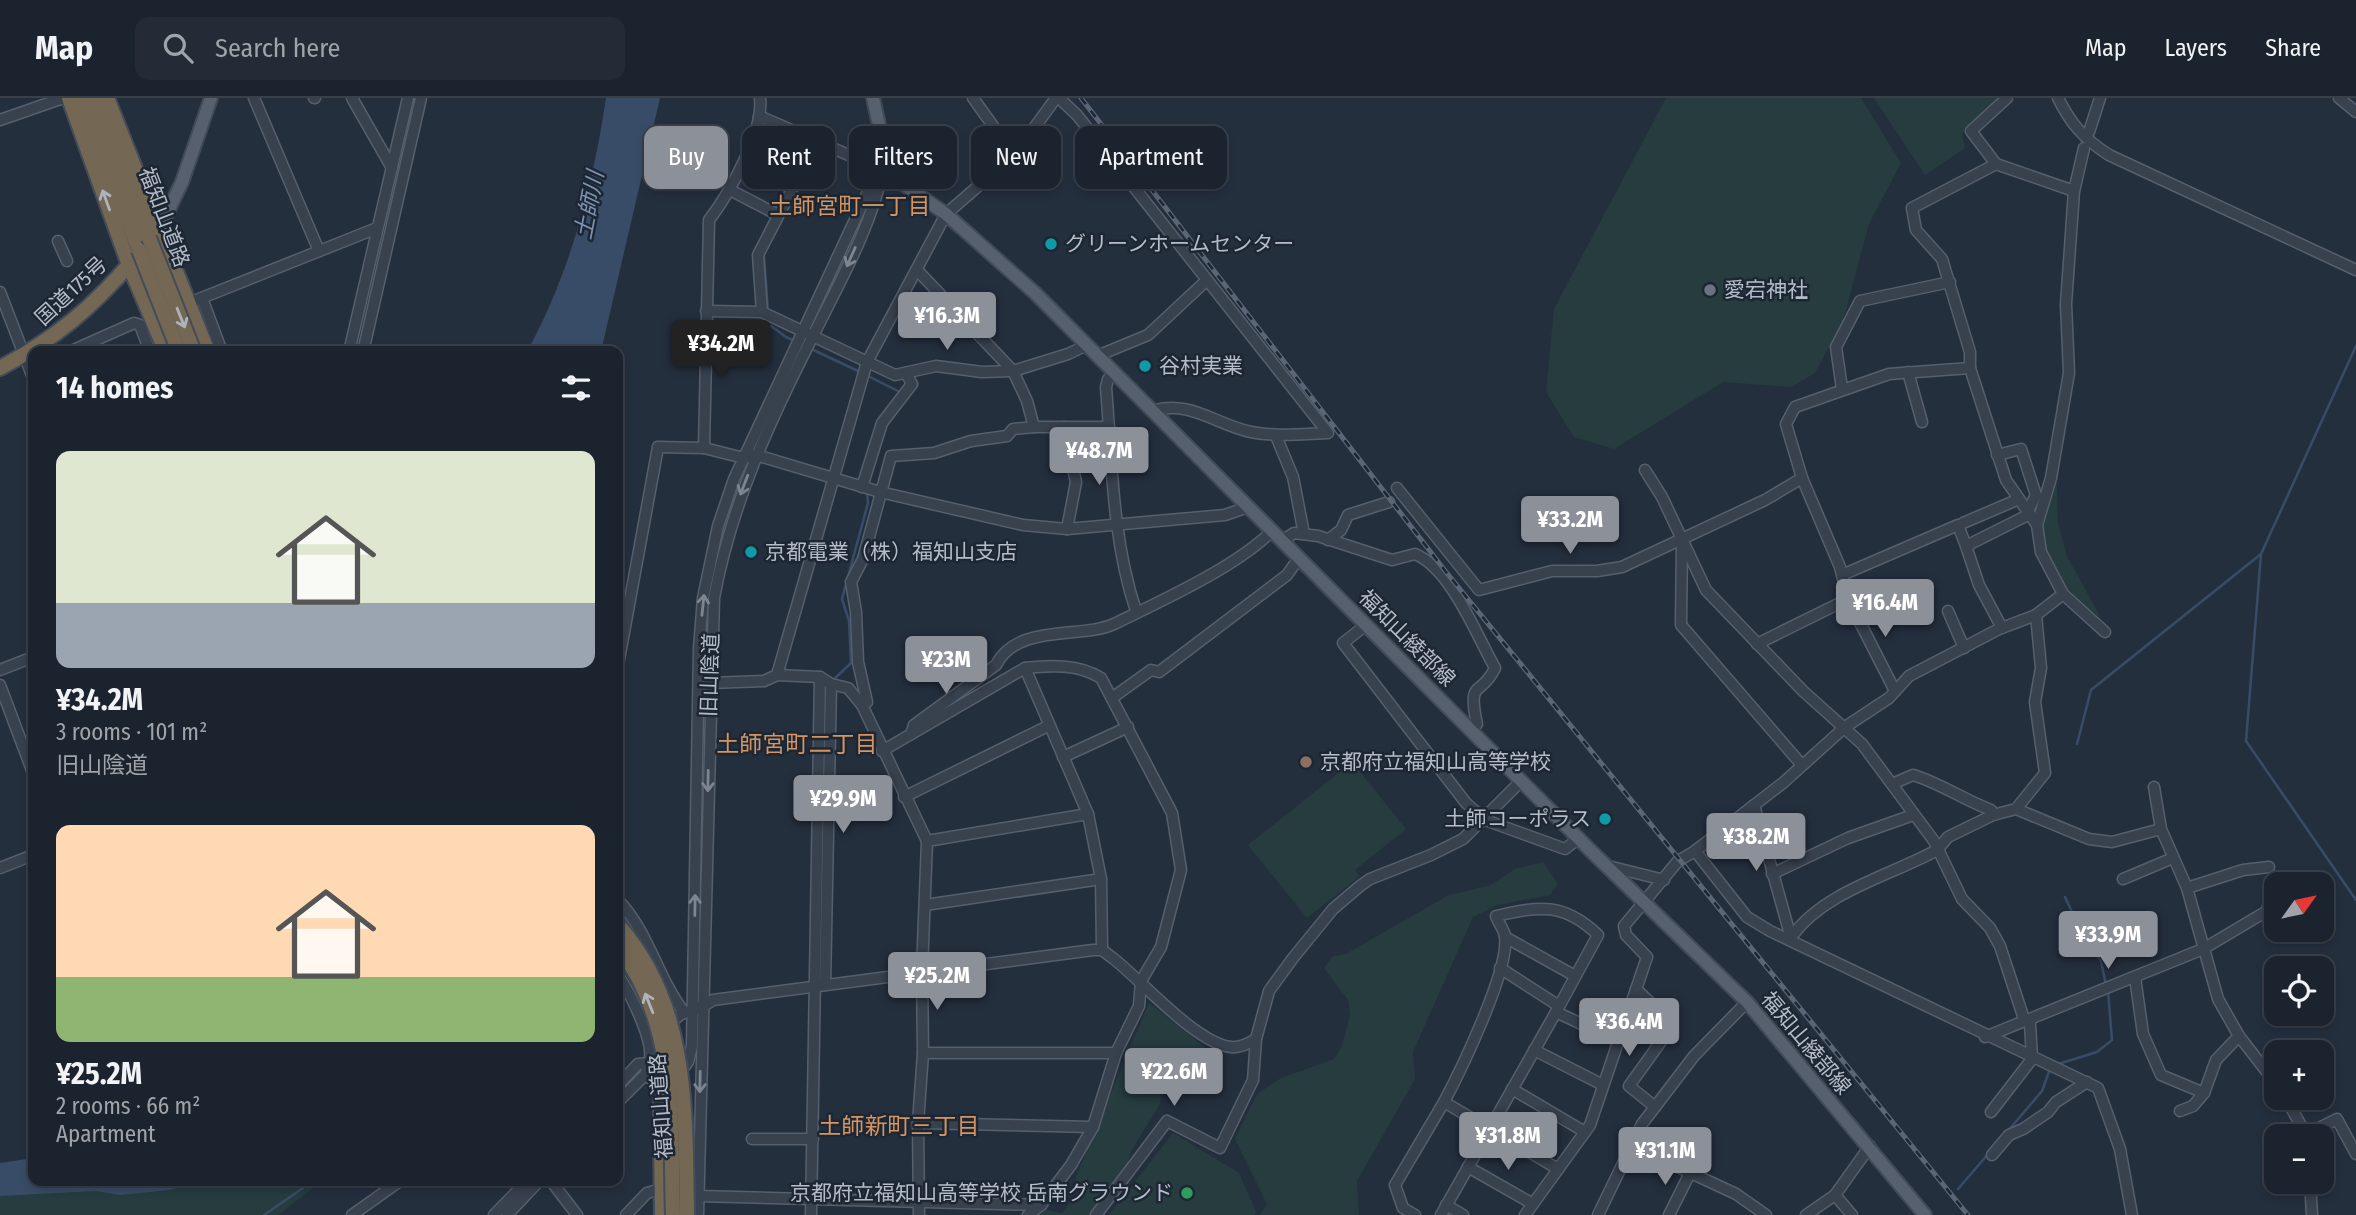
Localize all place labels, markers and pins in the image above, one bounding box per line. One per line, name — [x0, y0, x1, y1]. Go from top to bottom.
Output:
place label: グリーンホームセンター — [1065, 231, 1294, 257]
marker: グリーンホームセンター — [1043, 236, 1059, 252]
place label: 愛宕神社 — [1724, 277, 1808, 303]
marker: 愛宕神社 — [1702, 282, 1718, 298]
pin: ¥16.3M — [890, 292, 1004, 352]
pin: ¥34.2M — [664, 320, 778, 380]
place label: 谷村実業 — [1159, 353, 1243, 379]
marker: 谷村実業 — [1137, 358, 1153, 374]
pin: ¥48.7M — [1042, 428, 1156, 487]
pin: ¥33.2M — [1513, 496, 1627, 556]
place label: 京都電業（株）福知山支店 — [765, 539, 1017, 565]
marker: 京都電業（株）福知山支店 — [743, 544, 759, 560]
pin: ¥16.4M — [1828, 580, 1942, 639]
pin: ¥23M — [905, 636, 987, 696]
place label: 京都府立福知山高等学校 — [1320, 749, 1551, 775]
marker: 京都府立福知山高等学校 — [1298, 754, 1314, 770]
pin: ¥29.9M — [786, 776, 900, 835]
place label: 土師コーポラス — [1444, 806, 1591, 832]
marker: 土師コーポラス — [1597, 811, 1613, 827]
pin: ¥38.2M — [1699, 814, 1813, 873]
pin: ¥33.9M — [2051, 912, 2165, 971]
pin: ¥25.2M — [880, 953, 994, 1012]
pin: ¥36.4M — [1572, 998, 1686, 1058]
pin: ¥22.6M — [1117, 1048, 1231, 1108]
pin: ¥31.8M — [1451, 1112, 1565, 1172]
pin: ¥31.1M — [1608, 1128, 1722, 1187]
place label: 京都府立福知山高等学校 岳南グラウンド — [790, 1180, 1173, 1206]
marker: 京都府立福知山高等学校 岳南グラウンド — [1179, 1185, 1195, 1201]

